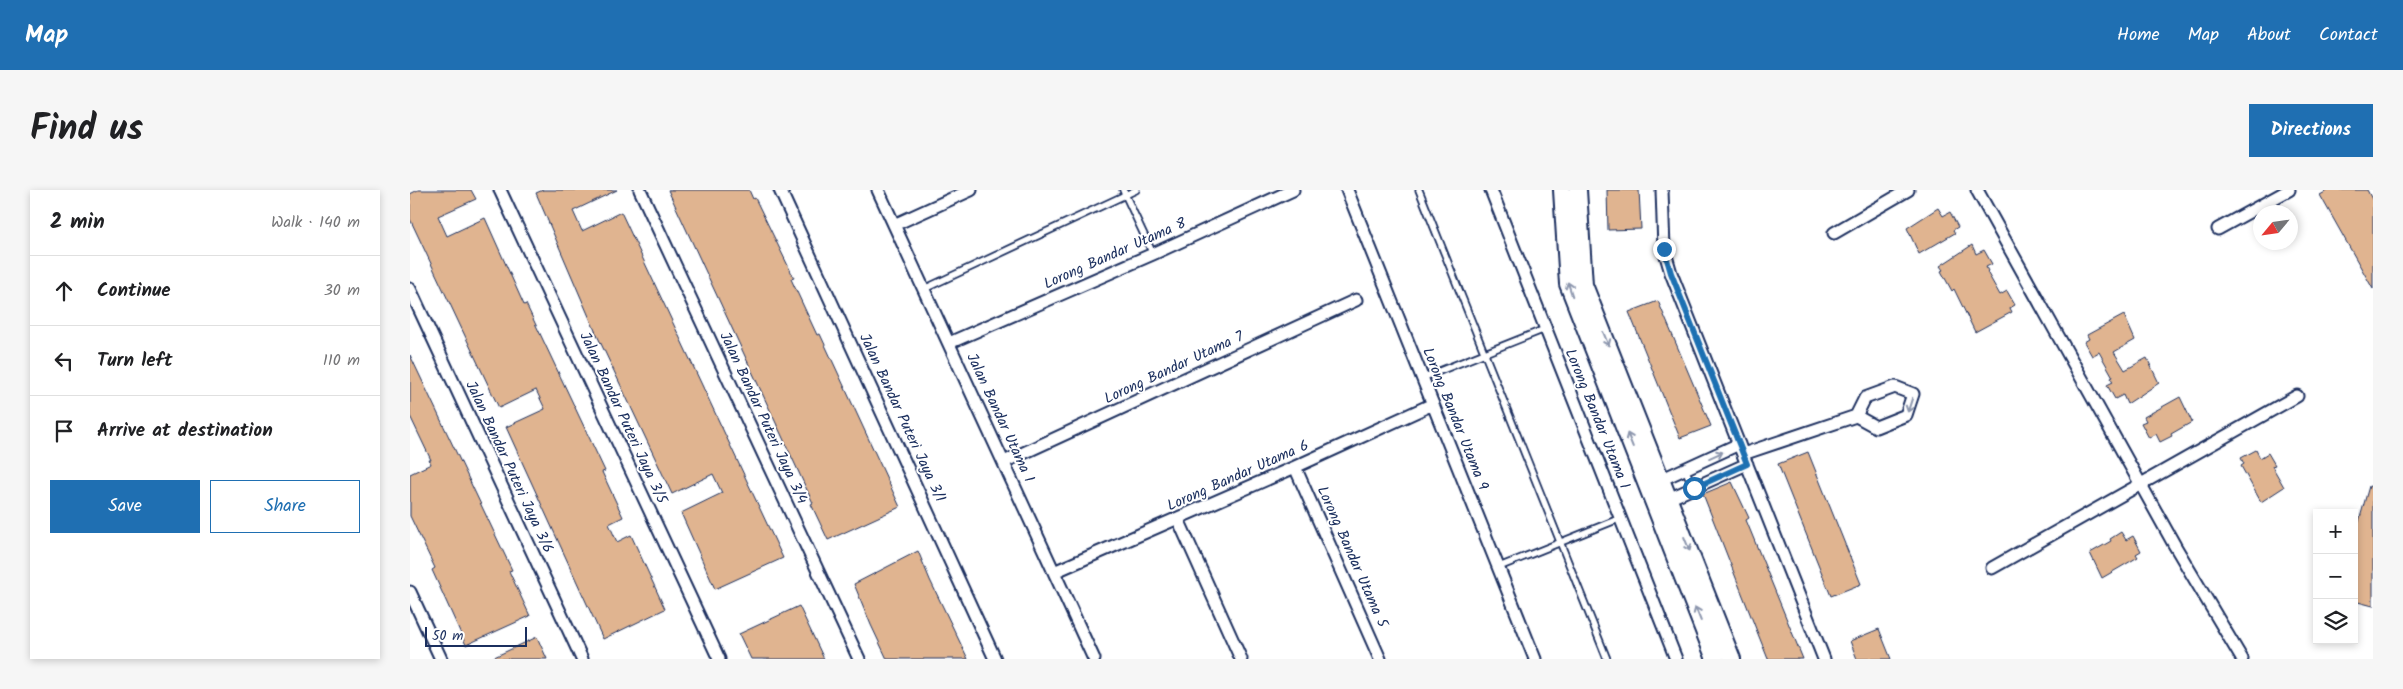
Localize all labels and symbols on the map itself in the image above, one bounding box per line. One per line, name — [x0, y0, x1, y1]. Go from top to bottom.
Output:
north arrow — [2253, 205, 2298, 250]
street label: Lorong Bandar Utama 8 — [1040, 211, 1191, 296]
route end — [1653, 238, 1676, 261]
one-way arrow — [1565, 282, 1574, 297]
street label: Lorong Bandar Utama 7 — [1100, 325, 1249, 411]
street label: Jalan Bandar Puteri Jaya 3/5 — [573, 328, 674, 509]
street label: Jalan Bandar Puteri Jaya 3/4 — [712, 328, 814, 508]
street label: Jalan Bandar Puteri Jaya 3/1 — [852, 330, 952, 507]
one-way arrow — [1602, 332, 1611, 347]
street label: Lorong Bandar Utama 9 — [1415, 344, 1495, 495]
street label: Lorong Bandar Utama 1 — [1558, 345, 1636, 493]
street label: Jalan Bandar Utama 1 — [959, 349, 1041, 487]
street label: Jalan Bandar Puteri Jaya 3/6 — [458, 377, 560, 557]
one-way arrow — [1904, 397, 1914, 413]
one-way arrow — [1624, 433, 1634, 448]
street label: Lorong Bandar Utama 6 — [1163, 434, 1313, 518]
one-way arrow — [1708, 449, 1723, 459]
route start — [1683, 477, 1706, 500]
street label: Lorong Bandar Utama 5 — [1310, 482, 1394, 633]
one-way arrow — [1683, 537, 1692, 552]
one-way arrow — [1692, 607, 1702, 622]
scale bar — [425, 624, 528, 647]

